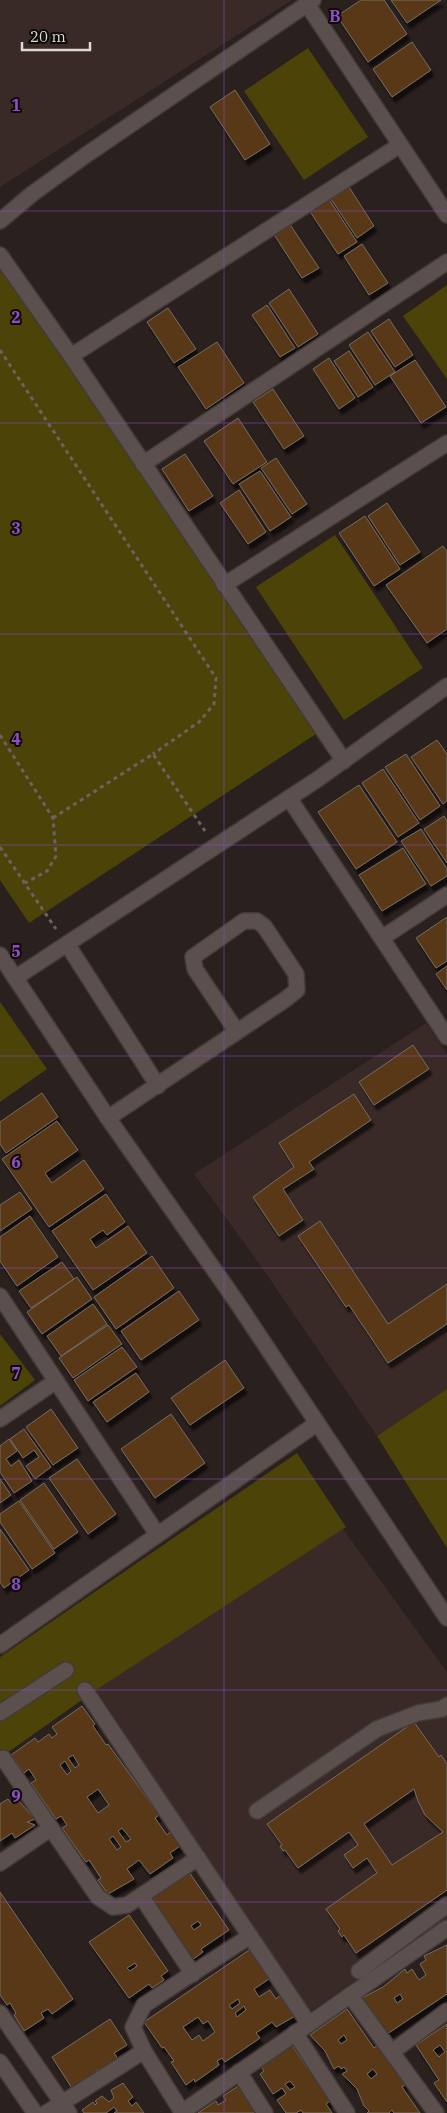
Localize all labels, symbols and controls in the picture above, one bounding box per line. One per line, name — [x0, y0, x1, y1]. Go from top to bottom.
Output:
text: B — [329, 6, 341, 26]
scale bar — [22, 20, 90, 52]
text: 20 m — [30, 27, 66, 46]
text: 1 — [11, 95, 21, 115]
text: 2 — [11, 307, 21, 327]
text: 3 — [11, 518, 21, 538]
text: 4 — [11, 729, 21, 749]
text: 5 — [11, 941, 21, 961]
text: 6 — [11, 1152, 21, 1172]
text: 7 — [11, 1363, 21, 1383]
text: 8 — [11, 1574, 21, 1594]
text: 9 — [11, 1786, 21, 1806]

